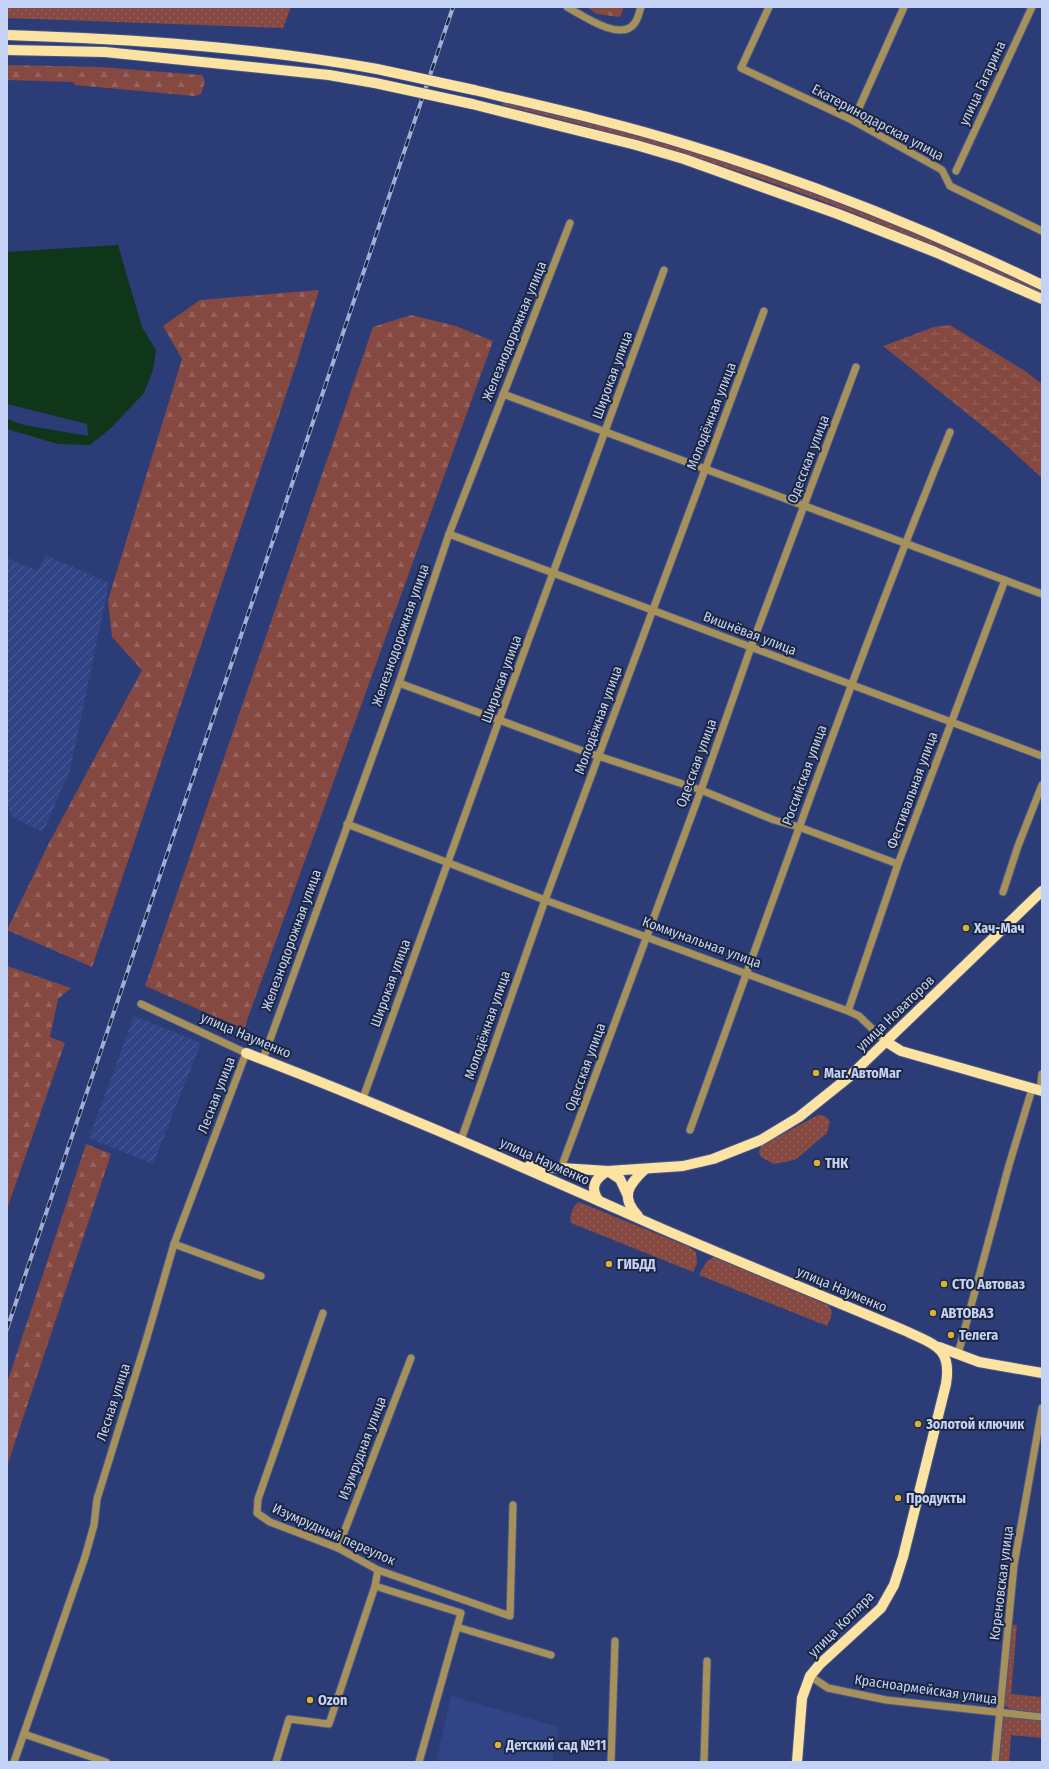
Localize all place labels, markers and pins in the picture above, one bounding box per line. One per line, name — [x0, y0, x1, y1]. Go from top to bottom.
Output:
place label: Хач-Мач — [973, 920, 1025, 937]
marker: Хач-Мач — [961, 923, 971, 933]
place label: Маг. АвтоМаг — [824, 1065, 902, 1082]
marker: Маг. АвтоМаг — [811, 1068, 821, 1078]
place label: ТНК — [825, 1155, 849, 1172]
marker: ТНК — [812, 1158, 822, 1168]
place label: ГИБДД — [617, 1256, 656, 1273]
marker: ГИБДД — [604, 1259, 614, 1269]
place label: СТО Автоваз — [952, 1276, 1025, 1293]
marker: СТО Автоваз — [939, 1279, 949, 1289]
place label: АВТОВАЗ — [940, 1305, 994, 1322]
marker: АВТОВАЗ — [928, 1308, 938, 1318]
place label: Телега — [959, 1327, 998, 1344]
marker: Телега — [946, 1330, 956, 1340]
place label: Золотой ключик — [925, 1416, 1025, 1433]
marker: Золотой ключик — [913, 1419, 923, 1429]
place label: Продукты — [906, 1490, 966, 1507]
marker: Продукты — [893, 1493, 903, 1503]
place label: Ozon — [318, 1692, 347, 1709]
marker: Ozon — [305, 1695, 315, 1705]
place label: Детский сад №11 — [505, 1737, 606, 1754]
marker: Детский сад №11 — [493, 1740, 503, 1750]

